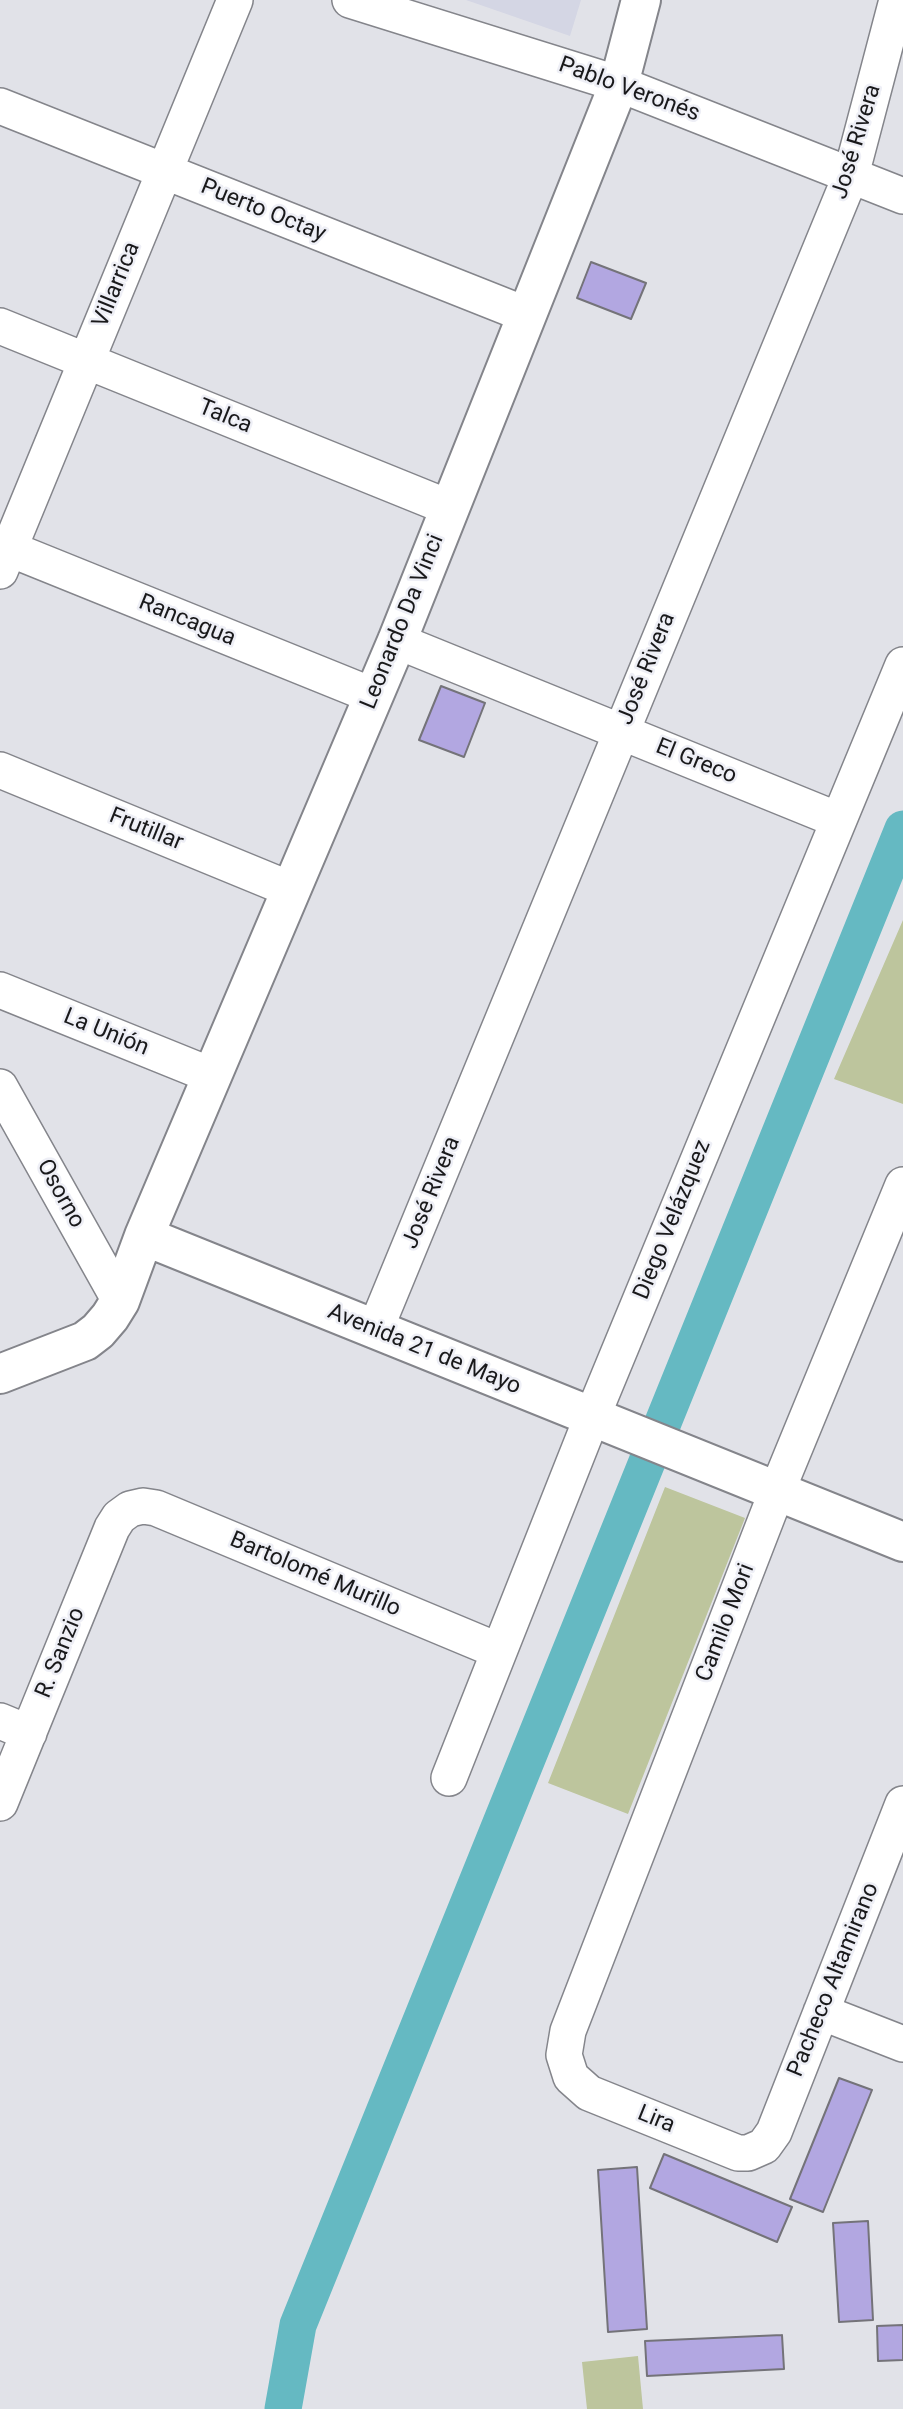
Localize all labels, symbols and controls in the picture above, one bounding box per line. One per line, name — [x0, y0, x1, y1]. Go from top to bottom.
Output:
street label: Pablo Veronés — [555, 52, 703, 128]
street label: José Rivera — [826, 81, 888, 203]
street label: Puerto Octay — [196, 173, 330, 249]
street label: Villarrica — [87, 238, 147, 332]
street label: Talca — [194, 394, 256, 440]
street label: Leonardo Da Vinci — [355, 531, 451, 713]
street label: Rancagua — [135, 589, 239, 653]
street label: José Rivera — [612, 609, 682, 729]
street label: El Greco — [651, 733, 741, 791]
street label: Frutillar — [105, 803, 187, 857]
street label: La Unión — [59, 1003, 153, 1063]
street label: José Rivera — [397, 1133, 467, 1253]
street label: Diego Velázquez — [628, 1136, 718, 1304]
street label: Osorno — [30, 1155, 90, 1233]
street label: Avenida 21 de Mayo — [323, 1299, 525, 1401]
street label: Bartolomé Murillo — [225, 1527, 405, 1623]
street label: Camilo Mori — [691, 1560, 761, 1686]
street label: R. Sanzio — [30, 1604, 92, 1702]
street label: Pacheco Altamirano — [782, 1879, 886, 2081]
street label: Lira — [633, 2100, 679, 2140]

